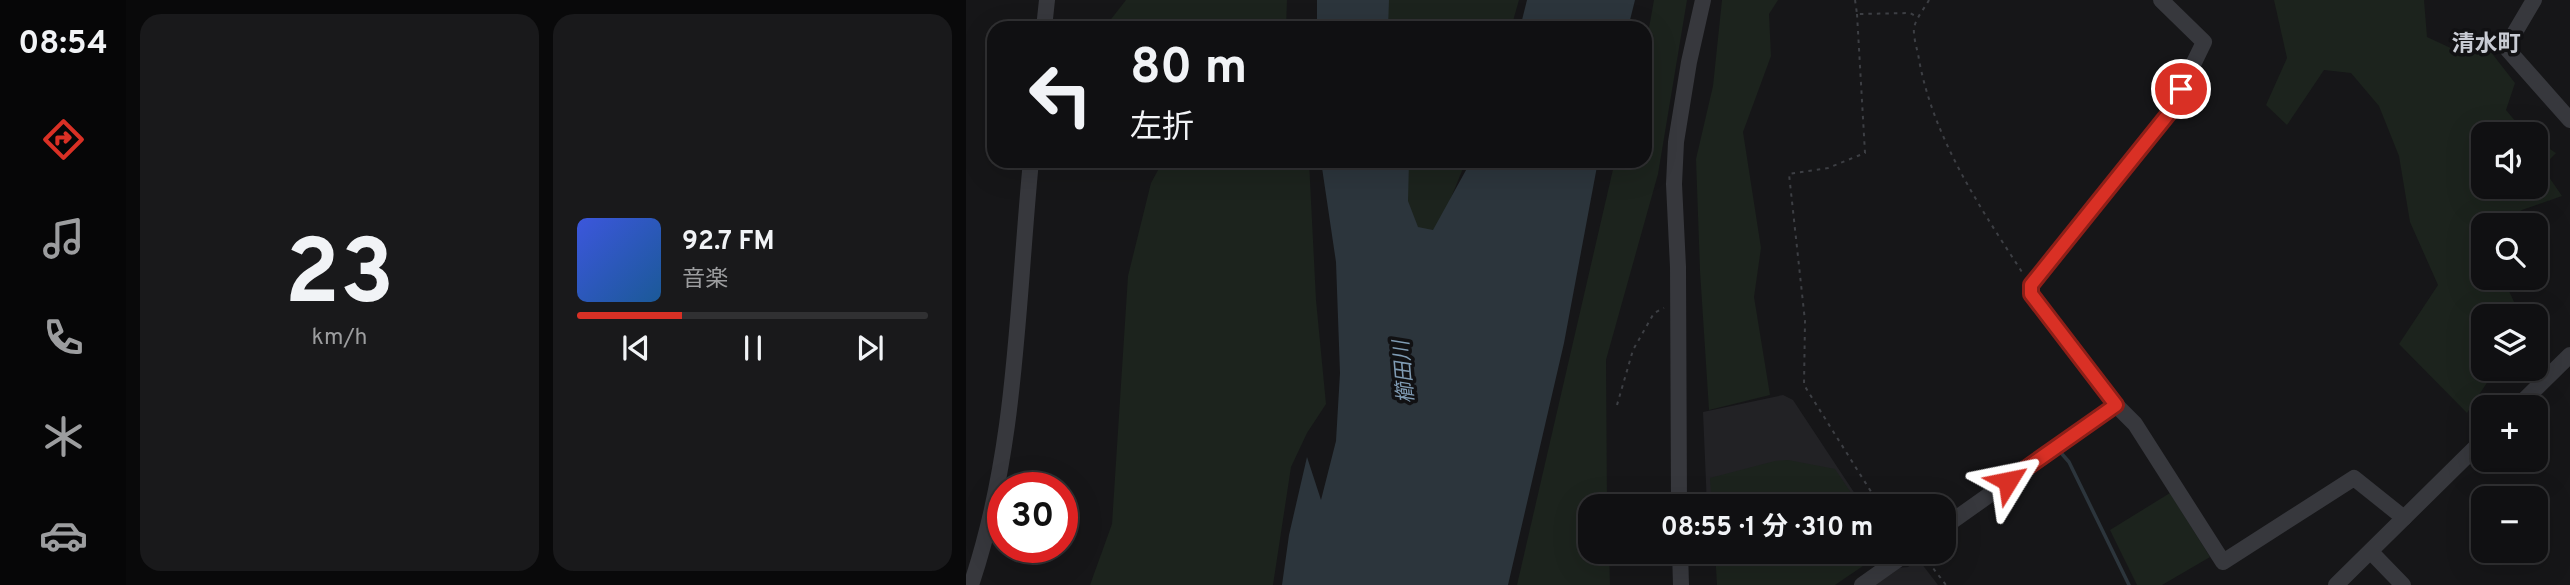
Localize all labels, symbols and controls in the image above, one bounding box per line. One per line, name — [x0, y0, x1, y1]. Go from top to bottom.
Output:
text: 08:54 — [18, 25, 108, 65]
district label: 清水町 — [2452, 31, 2521, 60]
text: 80 m — [1130, 39, 1247, 101]
icon: left — [1015, 49, 1106, 140]
pin — [2151, 59, 2211, 119]
icon: arrive — [2162, 70, 2200, 108]
text: 左折 — [1130, 109, 1194, 149]
icon: directions — [39, 115, 88, 164]
map controls — [2471, 122, 2548, 563]
button: sound — [2471, 122, 2548, 199]
button: search — [2471, 213, 2548, 290]
icon: music — [39, 214, 88, 263]
text: 23 — [284, 221, 395, 336]
text: 92.7 FM — [682, 226, 774, 259]
text: 音楽 — [682, 266, 728, 295]
button: layers — [2471, 304, 2548, 381]
icon: phone — [39, 313, 88, 362]
text: km/h — [312, 324, 367, 353]
icon: previous — [617, 329, 655, 367]
icon: pause — [734, 329, 772, 367]
icon: next — [851, 329, 889, 367]
water label: 櫛田川 — [1389, 337, 1421, 405]
button: + — [2471, 395, 2548, 472]
icon: climate — [39, 412, 88, 461]
position arrow — [1971, 444, 2045, 518]
speed limit sign: 30 — [987, 472, 1078, 563]
button: − — [2471, 486, 2548, 563]
icon: car — [39, 511, 88, 560]
text: 08:55 · 1 分 · 310 m — [1661, 512, 1873, 545]

